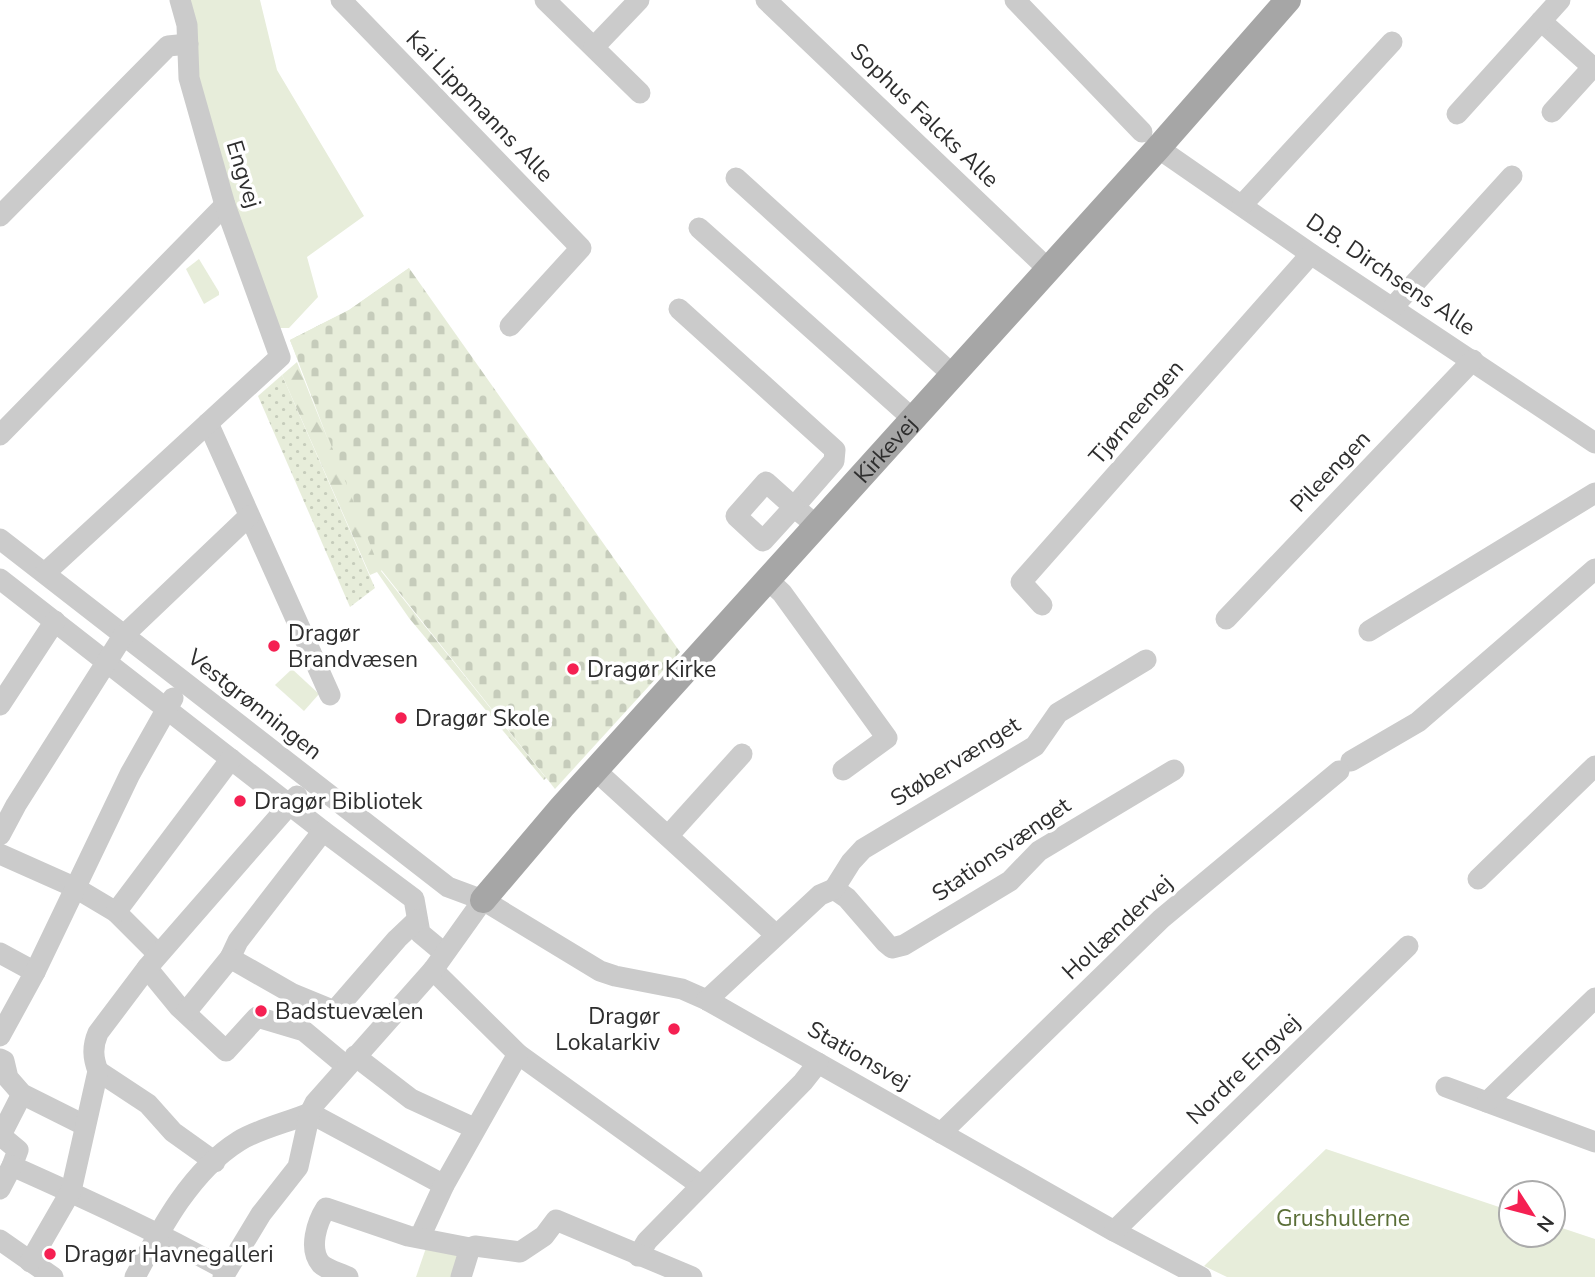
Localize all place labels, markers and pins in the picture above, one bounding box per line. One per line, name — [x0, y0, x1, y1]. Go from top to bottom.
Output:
place label: Dragør Brandvæsen — [288, 618, 418, 675]
marker: Dragør Brandvæsen — [266, 638, 282, 654]
place label: Dragør Kirke — [587, 654, 716, 685]
marker: Dragør Kirke — [565, 661, 581, 677]
place label: Dragør Skole — [415, 703, 550, 734]
marker: Dragør Skole — [393, 710, 409, 726]
place label: Dragør Bibliotek — [254, 786, 423, 817]
marker: Dragør Bibliotek — [232, 793, 248, 809]
place label: Badstuevælen — [275, 996, 424, 1027]
place label: Dragør Lokalarkiv — [555, 1001, 661, 1058]
marker: Badstuevælen — [253, 1003, 269, 1019]
marker: Dragør Lokalarkiv — [666, 1021, 682, 1037]
place label: Dragør Havnegalleri — [64, 1239, 273, 1270]
marker: Dragør Havnegalleri — [42, 1246, 58, 1262]

